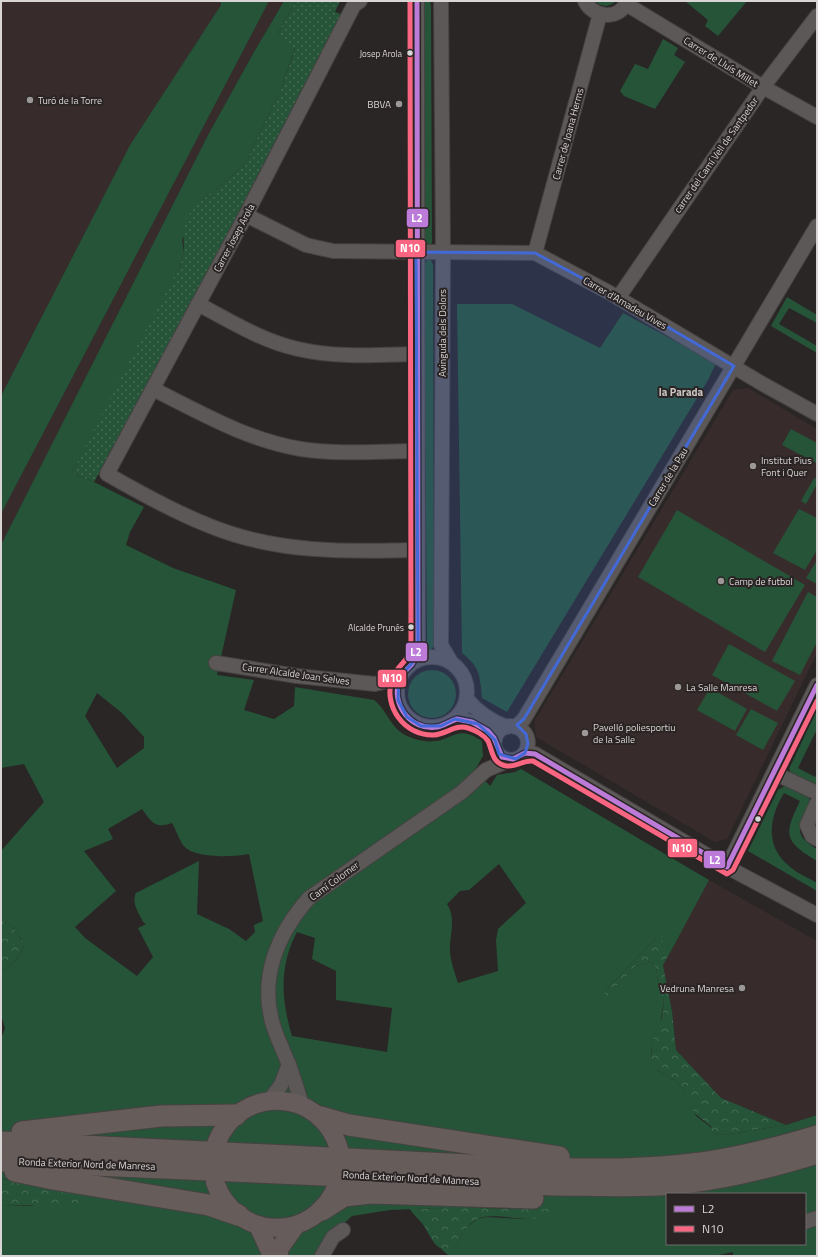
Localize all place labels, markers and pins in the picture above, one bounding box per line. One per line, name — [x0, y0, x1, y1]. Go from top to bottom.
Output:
place label: Josep Arola — [360, 47, 402, 60]
marker: Josep Arola — [405, 48, 415, 58]
place label: Turó de la Torre — [38, 93, 102, 108]
marker: Turó de la Torre — [25, 95, 35, 105]
place label: BBVA — [367, 97, 391, 112]
marker: BBVA — [394, 99, 404, 109]
place label: Institut Pius Font i Quer — [761, 453, 812, 480]
marker: Institut Pius Font i Quer — [748, 461, 758, 471]
place label: Camp de futbol — [729, 574, 793, 589]
marker: Camp de futbol — [716, 576, 726, 586]
place label: Alcalde Prunés — [348, 621, 404, 634]
marker: Alcalde Prunés — [406, 622, 416, 632]
place label: La Salle Manresa — [686, 680, 757, 695]
marker: La Salle Manresa — [673, 682, 683, 692]
place label: Pavelló poliesportiu de la Salle — [593, 720, 675, 747]
marker: Pavelló poliesportiu de la Salle — [580, 728, 590, 738]
unlabelled marker — [753, 814, 763, 824]
place label: Vedruna Manresa — [660, 981, 734, 996]
marker: Vedruna Manresa — [737, 983, 747, 993]

